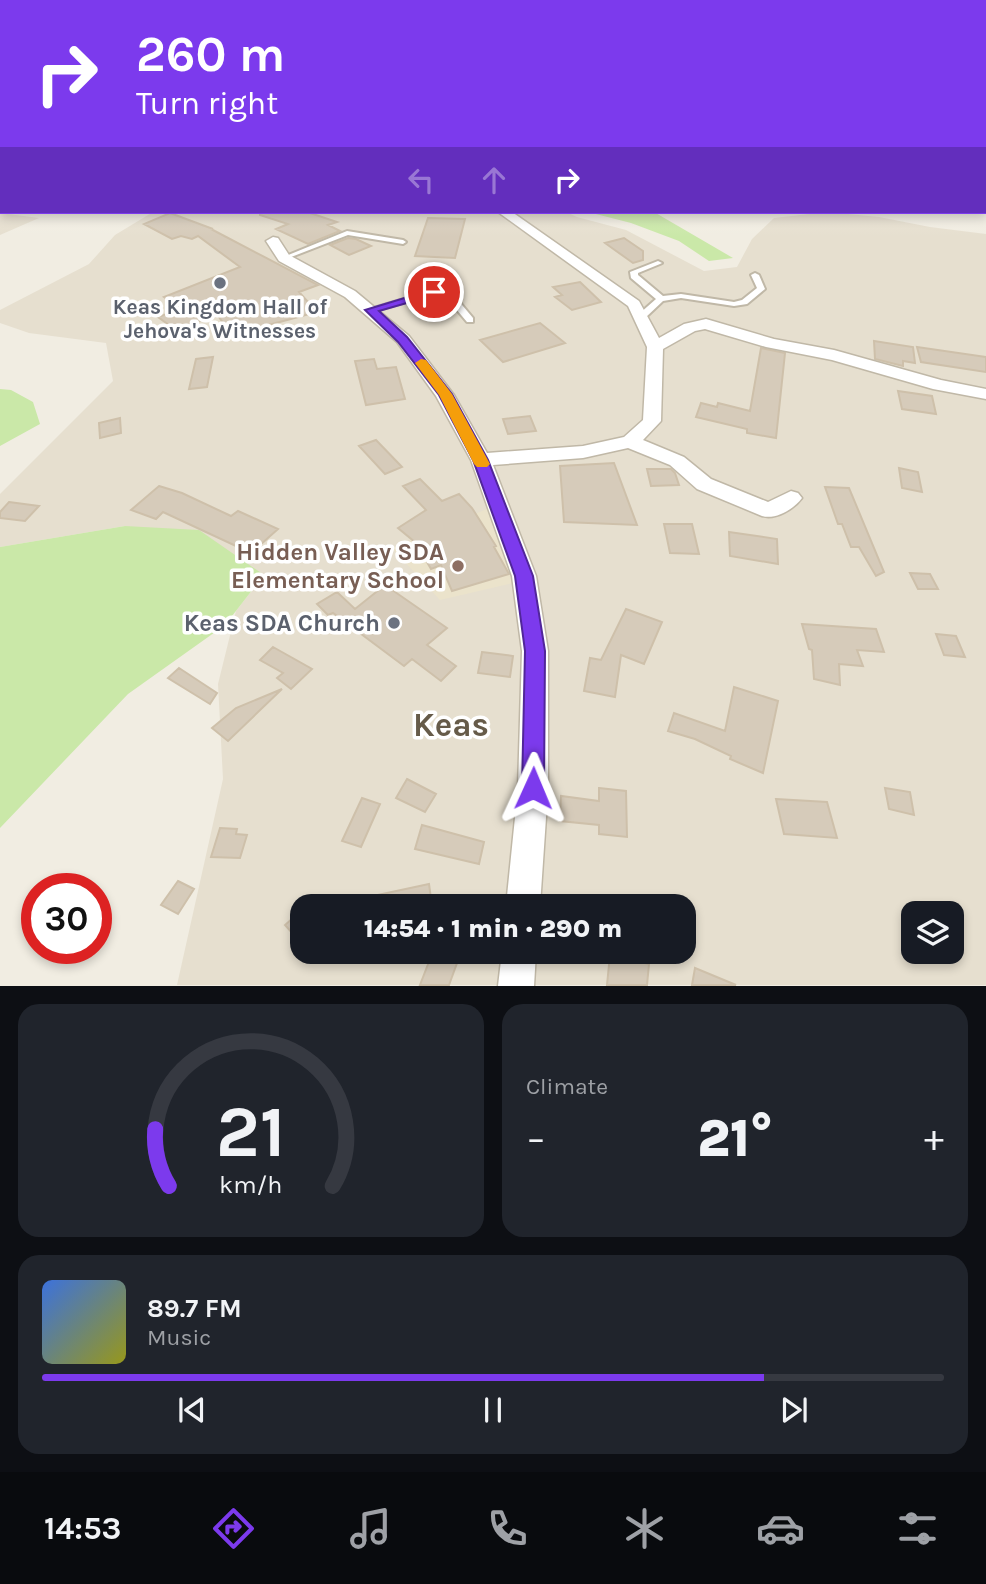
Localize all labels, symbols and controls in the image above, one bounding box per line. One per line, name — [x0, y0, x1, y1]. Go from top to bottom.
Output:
text: 260 m — [136, 26, 285, 83]
icon: right — [21, 28, 112, 119]
text: Turn right — [136, 85, 278, 122]
icon: left — [402, 161, 440, 199]
icon: ahead — [475, 161, 513, 199]
icon: right — [548, 161, 586, 199]
pin — [404, 262, 464, 322]
icon: arrive — [415, 273, 453, 311]
marker: Keas Kingdom Hall of Jehova's Witnesses — [212, 275, 228, 291]
place label: Keas Kingdom Hall of Jehova's Witnesses — [113, 295, 327, 343]
place label: Hidden Valley SDA Elementary School — [231, 538, 444, 594]
marker: Hidden Valley SDA Elementary School — [450, 558, 466, 574]
place label: Keas SDA Church — [184, 609, 380, 637]
marker: Keas SDA Church — [386, 615, 402, 631]
district label: Keas — [413, 706, 489, 744]
position arrow — [496, 751, 570, 825]
speed limit sign: 30 — [21, 873, 112, 964]
map controls — [901, 901, 964, 964]
button: layers — [901, 901, 964, 964]
text: 14:54 · 1 min · 290 m — [364, 913, 622, 944]
text: Climate — [526, 1073, 608, 1100]
text: 21 — [216, 1090, 286, 1175]
text: 21° — [697, 1108, 773, 1169]
text: − — [526, 1116, 546, 1161]
text: + — [924, 1116, 944, 1161]
text: km/h — [219, 1170, 283, 1199]
text: 89.7 FM — [147, 1293, 242, 1324]
text: Music — [147, 1324, 211, 1351]
icon: previous — [173, 1391, 211, 1429]
icon: pause — [474, 1391, 512, 1429]
icon: next — [775, 1391, 813, 1429]
icon: directions — [209, 1504, 258, 1553]
icon: music — [346, 1504, 395, 1553]
icon: phone — [483, 1504, 532, 1553]
icon: climate — [620, 1504, 669, 1553]
icon: car — [756, 1504, 805, 1553]
icon: filters — [893, 1504, 942, 1553]
text: 14:53 — [44, 1510, 121, 1547]

